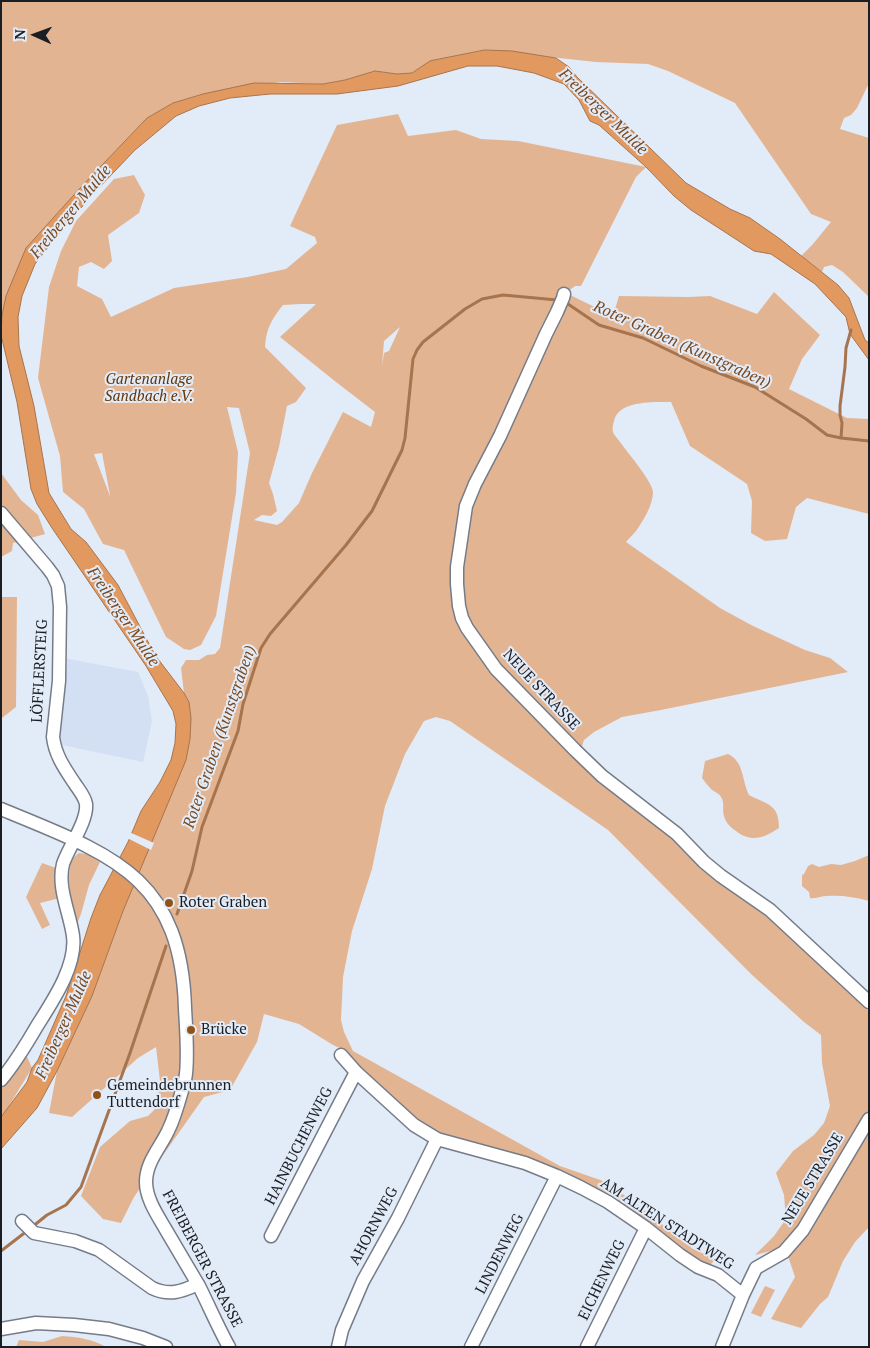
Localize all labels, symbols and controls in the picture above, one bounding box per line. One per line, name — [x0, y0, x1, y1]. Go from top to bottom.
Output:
north arrow — [10, 10, 60, 60]
text: N — [10, 29, 29, 40]
water label: Freiberger Mulde — [555, 65, 651, 159]
water label: Freiberger Mulde — [26, 161, 116, 263]
water label: Roter Graben (Kunstgraben) — [590, 297, 774, 393]
park label: Gartenanlage Sandbach e.V. — [105, 371, 193, 406]
water label: Freiberger Mulde — [83, 564, 163, 670]
street label: LÖFFLERSTEIG — [28, 619, 52, 723]
water label: Roter Graben (Kunstgraben) — [180, 643, 260, 831]
street label: NEUE STRASSE — [499, 646, 583, 734]
place label: Roter Graben — [179, 894, 267, 912]
marker: Roter Graben — [163, 897, 175, 909]
water label: Freiberger Mulde — [32, 968, 96, 1082]
place label: Brücke — [201, 1021, 247, 1039]
marker: Brücke — [185, 1024, 197, 1036]
place label: Gemeindebrunnen Tuttendorf — [107, 1077, 231, 1112]
street label: HAINBUCHENWEG — [261, 1084, 337, 1208]
marker: Gemeindebrunnen Tuttendorf — [91, 1089, 103, 1101]
street label: NEUE STRASSE — [778, 1130, 848, 1228]
street label: AM ALTEN STADTWEG — [597, 1174, 737, 1274]
street label: AHORNWEG — [346, 1184, 402, 1268]
street label: FREIBERGER STRASSE — [158, 1187, 246, 1331]
street label: LINDENWEG — [472, 1211, 528, 1297]
street label: EICHENWEG — [575, 1237, 629, 1323]

